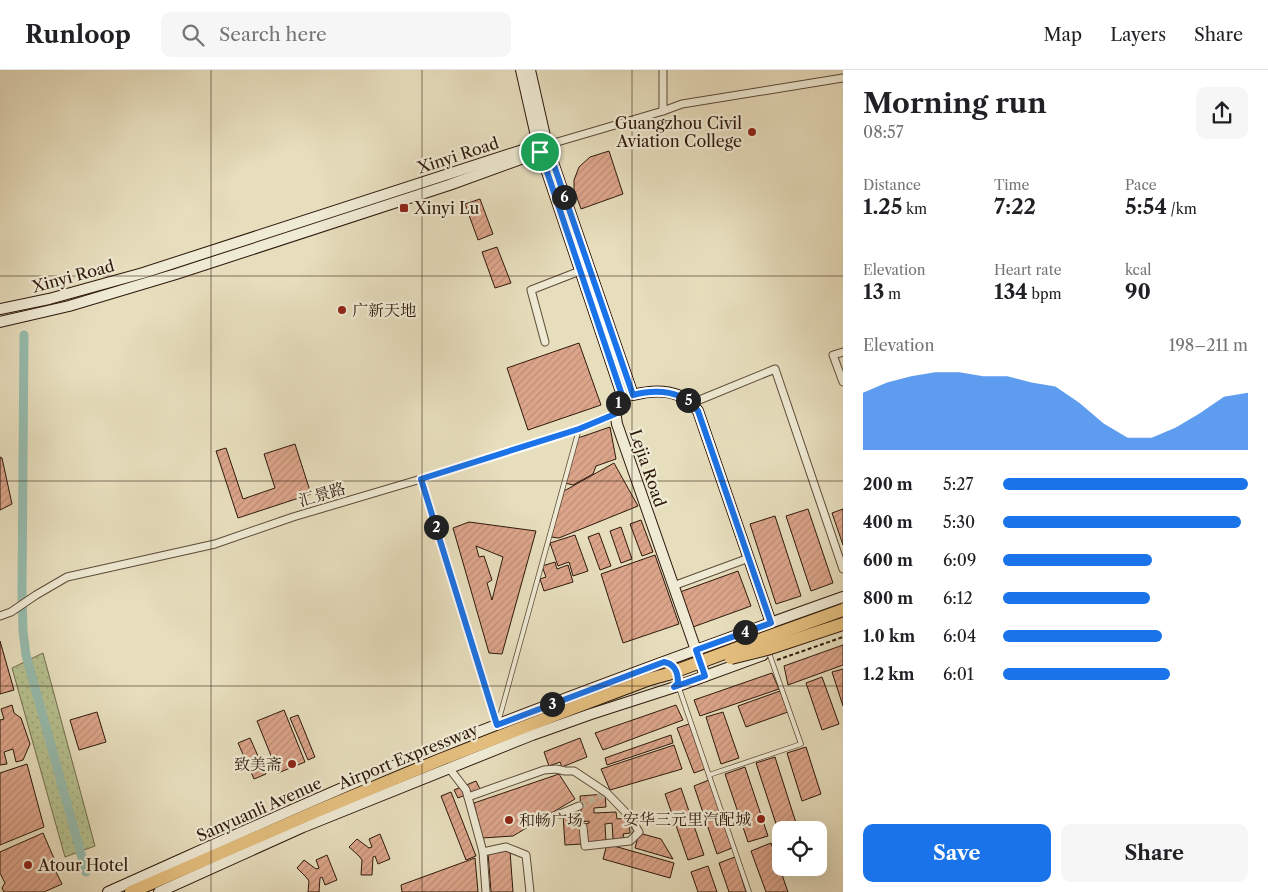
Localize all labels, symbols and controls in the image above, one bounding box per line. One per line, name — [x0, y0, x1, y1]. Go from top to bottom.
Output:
search box — [161, 12, 511, 57]
text: Runloop — [25, 20, 131, 49]
icon: search — [179, 21, 207, 49]
text: Search here — [219, 23, 327, 46]
text: Map — [1044, 24, 1082, 46]
text: Layers — [1110, 24, 1166, 46]
text: Share — [1194, 24, 1243, 46]
text: Morning run — [863, 86, 1047, 120]
button: share — [1196, 87, 1248, 139]
place label: Guangzhou Civil Aviation College — [615, 113, 742, 151]
text: 08:57 — [863, 122, 904, 142]
marker: Guangzhou Civil Aviation College — [746, 126, 758, 138]
pin — [519, 131, 561, 173]
street label: Xinyi Road — [414, 132, 502, 178]
icon: arrive — [526, 138, 554, 166]
text: Distance — [863, 176, 921, 194]
text: Time — [994, 176, 1029, 194]
text: Pace — [1125, 176, 1157, 194]
pin: 6 — [552, 184, 576, 210]
text: 6 — [560, 188, 569, 206]
text: 1.25 — [863, 194, 902, 219]
text: 7:22 — [994, 194, 1036, 219]
text: 5:54 — [1125, 194, 1167, 219]
place label: Xinyi Lu — [413, 198, 480, 218]
text: km — [902, 200, 927, 218]
text: /km — [1167, 200, 1197, 218]
marker: Xinyi Lu — [398, 202, 410, 214]
street label: Xinyi Road — [29, 255, 117, 297]
text: Elevation — [863, 261, 926, 279]
text: Heart rate — [994, 261, 1061, 279]
text: kcal — [1125, 261, 1151, 279]
text: 13 — [863, 279, 884, 304]
text: 134 — [994, 279, 1028, 304]
text: 90 — [1125, 279, 1151, 304]
text: m — [884, 285, 901, 303]
text: bpm — [1028, 285, 1062, 303]
place label: 广新天地 — [352, 300, 416, 320]
marker: 广新天地 — [336, 304, 348, 316]
text: Elevation — [863, 335, 934, 355]
text: 198–211 m — [1169, 335, 1248, 355]
pin: 5 — [676, 388, 700, 412]
pin: 1 — [606, 390, 630, 416]
text: 5 — [685, 391, 692, 409]
text: 1 — [615, 394, 622, 412]
street label: Lejia Road — [625, 426, 671, 510]
text: 200 m — [863, 474, 913, 494]
text: 5:27 — [943, 474, 973, 494]
street label: 汇景路 — [296, 478, 348, 510]
text: 400 m — [863, 512, 913, 532]
text: 5:30 — [943, 512, 975, 532]
pin: 2 — [424, 514, 448, 540]
text: 2 — [432, 518, 441, 536]
text: 600 m — [863, 550, 913, 570]
text: 6:09 — [943, 550, 976, 570]
text: 800 m — [863, 588, 913, 608]
text: 6:12 — [943, 588, 973, 608]
pin: 4 — [732, 620, 758, 644]
text: 4 — [741, 623, 750, 641]
text: 1.0 km — [863, 626, 915, 646]
text: 6:04 — [943, 626, 976, 646]
text: 1.2 km — [863, 664, 915, 684]
text: 6:01 — [943, 664, 974, 684]
pin: 3 — [540, 692, 564, 716]
text: 3 — [549, 695, 556, 713]
street label: Airport Expressway — [334, 718, 482, 794]
place label: 致美斋 — [234, 754, 282, 774]
marker: 致美斋 — [286, 758, 298, 770]
street label: Sanyuanli Avenue — [193, 772, 325, 846]
place label: 安华三元里汽配城 — [623, 809, 751, 829]
place label: 和畅广场 — [519, 810, 583, 830]
marker: 安华三元里汽配城 — [755, 813, 767, 825]
marker: 和畅广场 — [503, 814, 515, 826]
map controls — [772, 821, 827, 876]
button: locate — [772, 821, 827, 876]
button: Save — [863, 824, 1051, 882]
button: Share — [1061, 824, 1248, 882]
place label: Atour Hotel — [37, 855, 128, 875]
marker: Atour Hotel — [22, 859, 34, 871]

